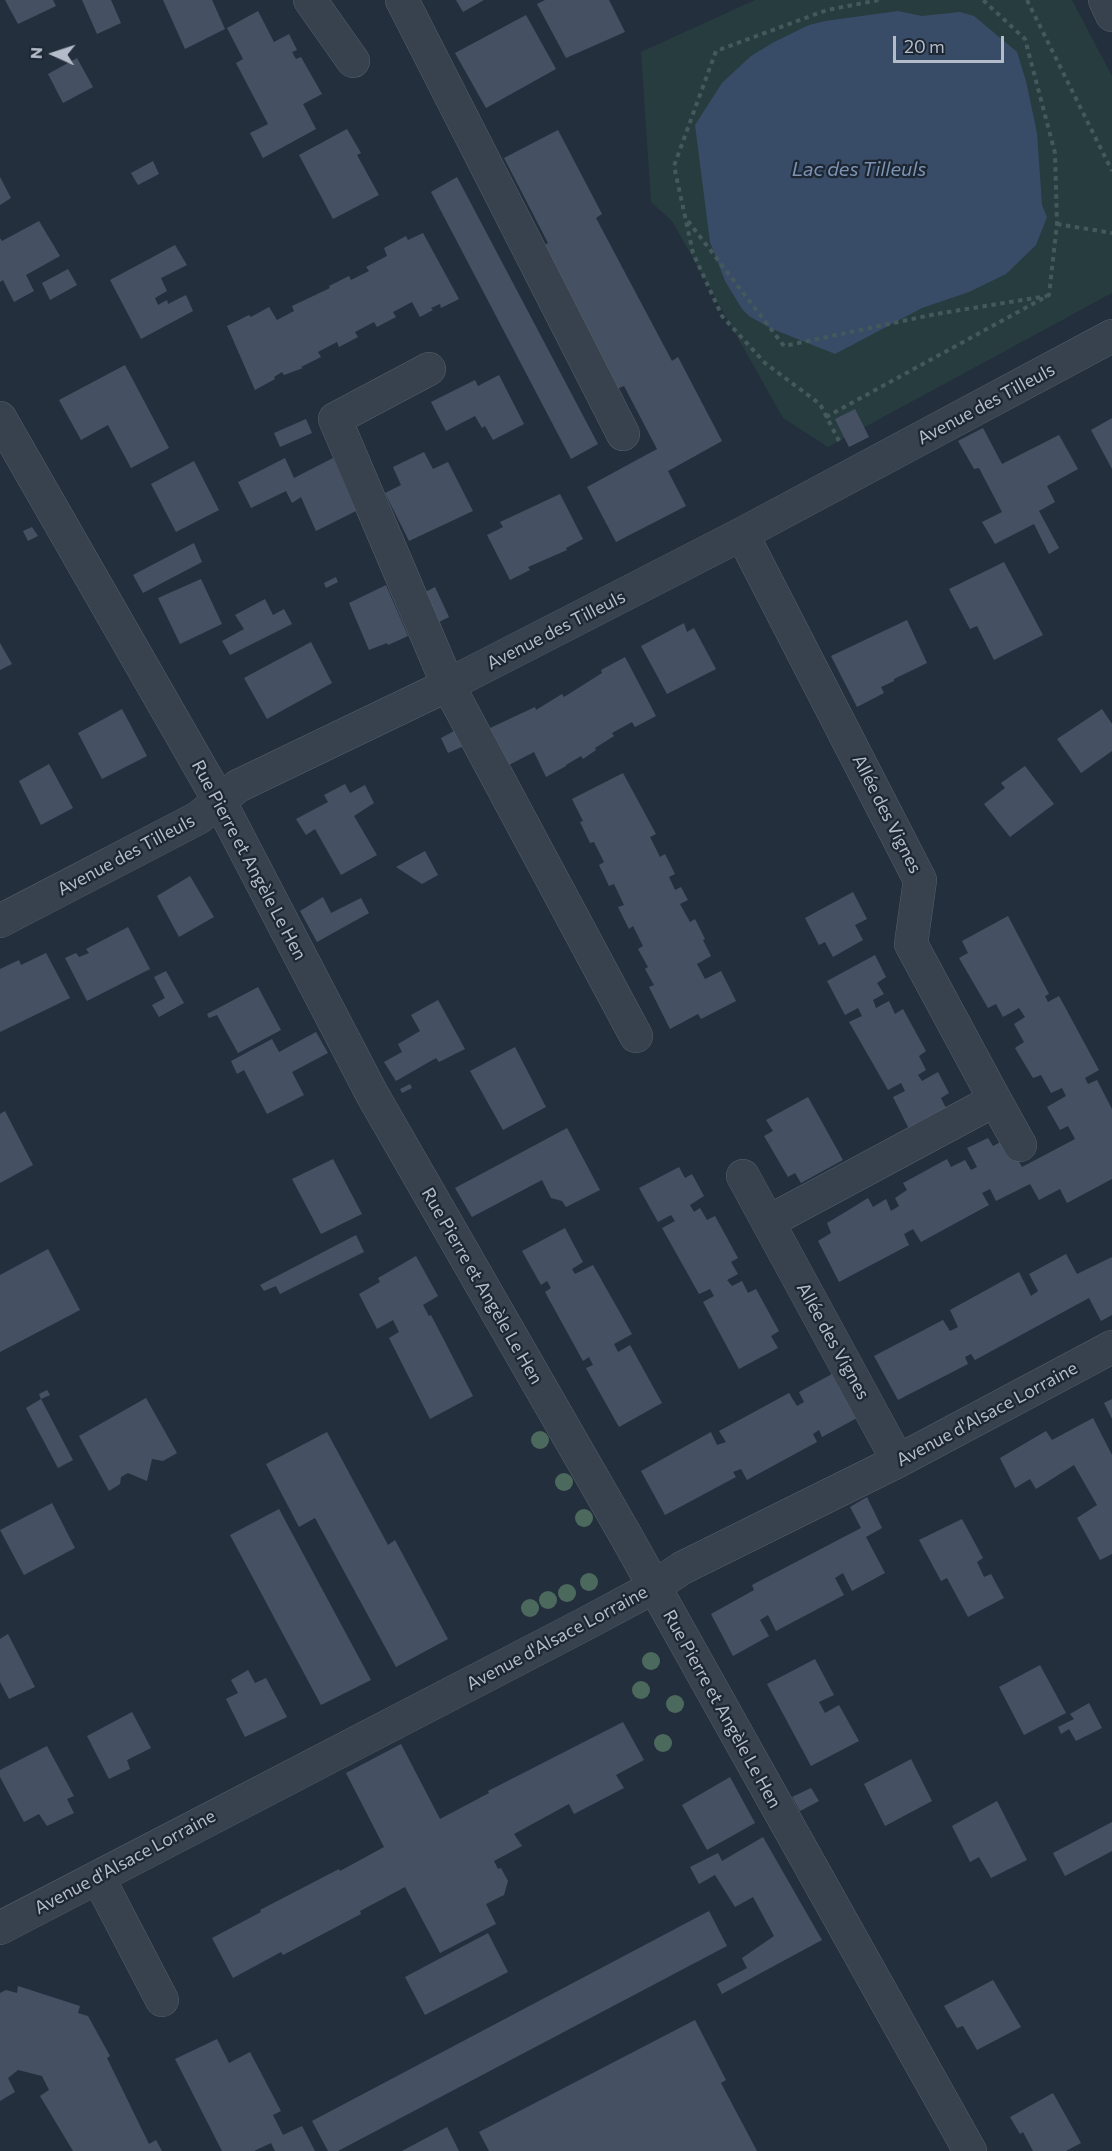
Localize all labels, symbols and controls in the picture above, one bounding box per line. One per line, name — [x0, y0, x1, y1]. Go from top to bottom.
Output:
north arrow — [24, 24, 84, 84]
scale bar — [896, 24, 1007, 62]
text: 20 m — [904, 35, 945, 57]
text: N — [26, 47, 45, 60]
water label: Lac des Tilleuls — [792, 157, 926, 181]
street label: Avenue des Tilleuls — [914, 359, 1058, 449]
street label: Avenue des Tilleuls — [483, 586, 629, 674]
street label: Allée des Vignes — [848, 751, 926, 877]
street label: Rue Pierre et Angèle Le Hen — [187, 756, 311, 964]
street label: Avenue des Tilleuls — [54, 810, 198, 900]
street label: Rue Pierre et Angèle Le Hen — [417, 1184, 547, 1388]
street label: Allée des Vignes — [792, 1279, 874, 1403]
street label: Avenue d'Alsace Lorraine — [893, 1357, 1081, 1471]
street label: Avenue d'Alsace Lorraine — [463, 1581, 651, 1695]
street label: Rue Pierre et Angèle Le Hen — [658, 1606, 786, 1812]
street label: Avenue d'Alsace Lorraine — [31, 1805, 219, 1919]

